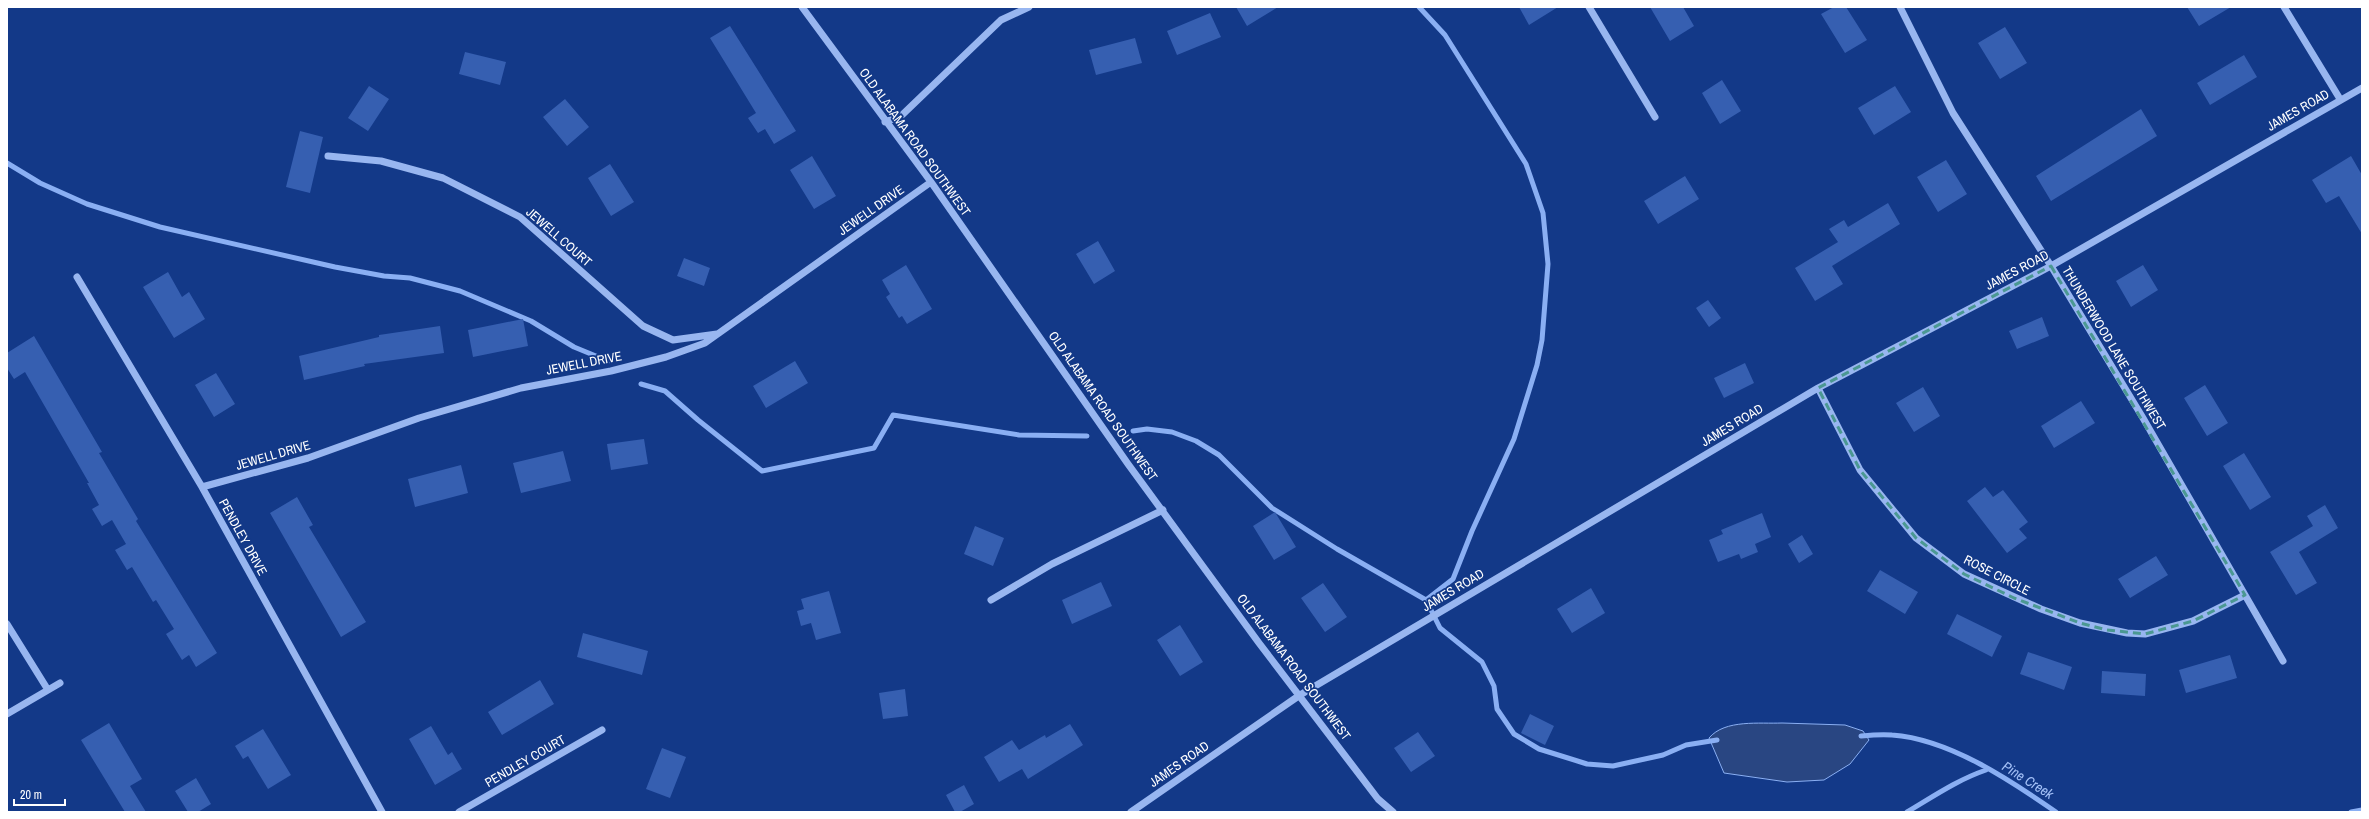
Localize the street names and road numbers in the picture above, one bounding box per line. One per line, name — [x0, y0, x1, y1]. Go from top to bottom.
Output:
street label: OLD ALABAMA ROAD SOUTHWEST — [856, 65, 975, 220]
street label: JAMES ROAD — [2264, 85, 2333, 135]
street label: JEWELL DRIVE — [835, 181, 907, 239]
street label: JEWELL COURT — [523, 204, 596, 271]
street label: JAMES ROAD — [1982, 246, 2052, 294]
street label: THUNDERWOOD LANE SOUTHWEST — [2058, 263, 2170, 433]
street label: OLD ALABAMA ROAD SOUTHWEST — [1045, 328, 1162, 485]
street label: JEWELL DRIVE — [545, 347, 623, 379]
street label: JAMES ROAD — [1698, 400, 1766, 450]
street label: JEWELL DRIVE — [234, 436, 312, 474]
street label: PENDLEY DRIVE — [215, 496, 271, 578]
street label: ROSE CIRCLE — [1961, 551, 2033, 599]
street label: JAMES ROAD — [1419, 565, 1487, 615]
street label: OLD ALABAMA ROAD SOUTHWEST — [1233, 590, 1355, 744]
street label: PENDLEY COURT — [482, 731, 569, 791]
street label: JAMES ROAD — [1146, 737, 1213, 791]

